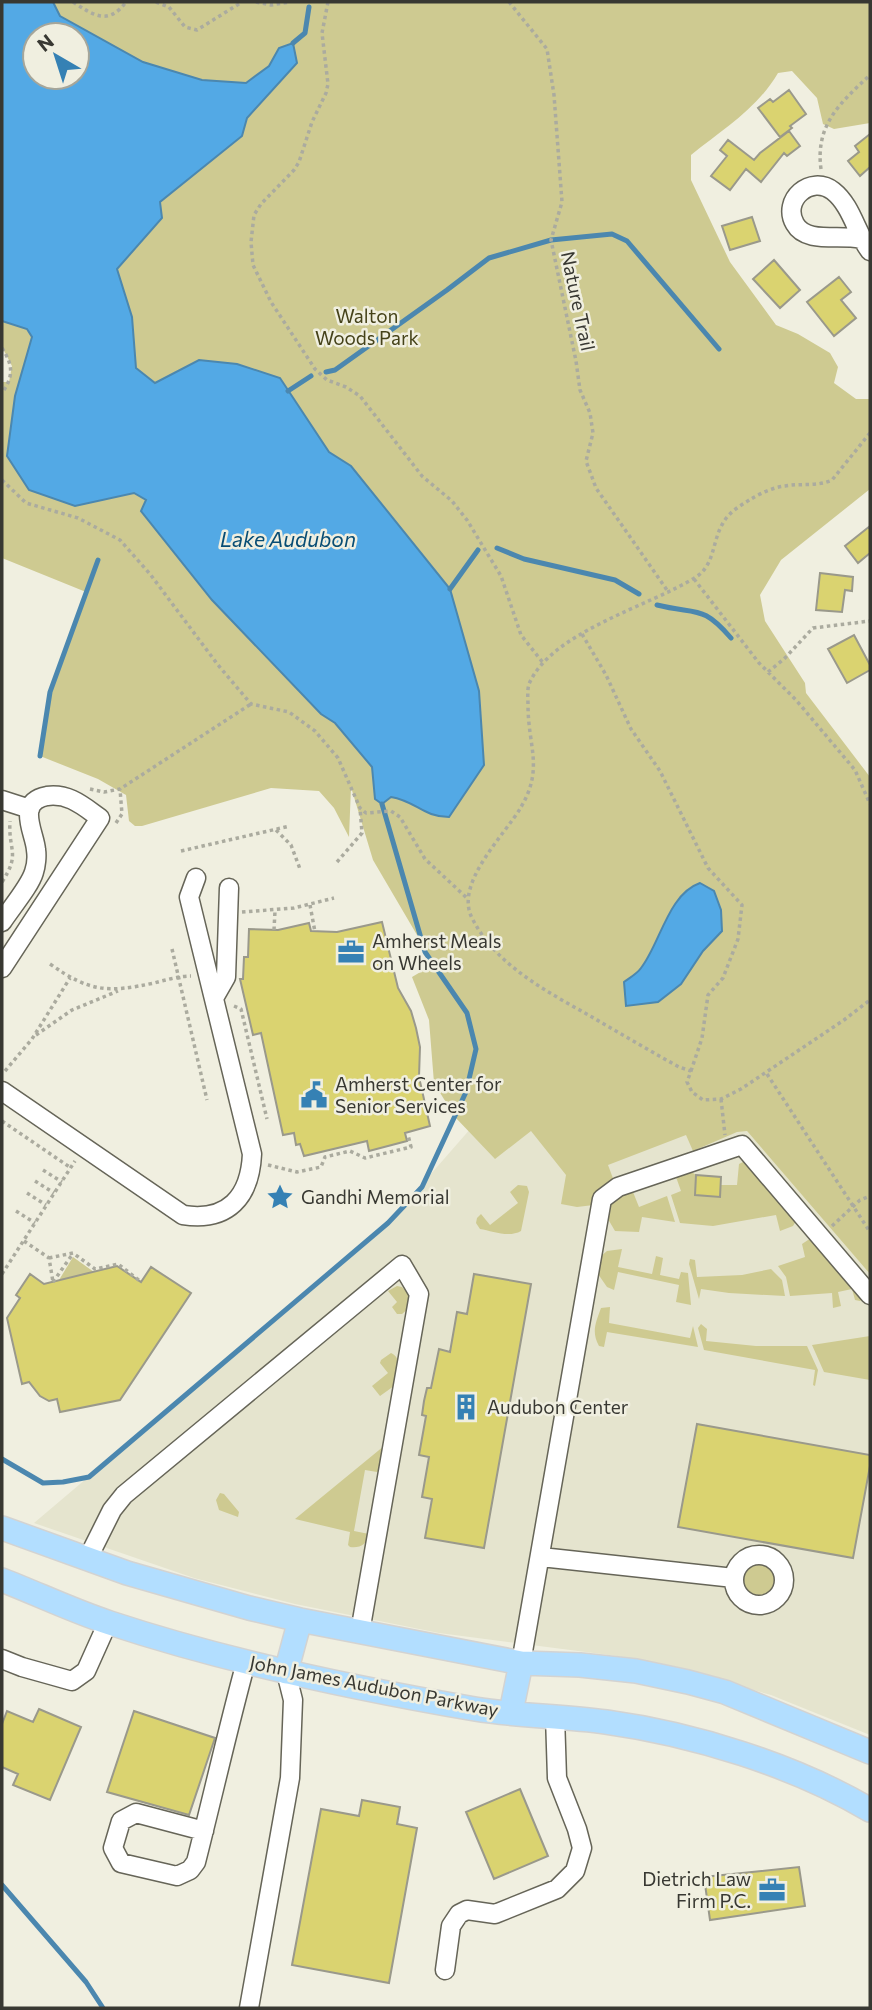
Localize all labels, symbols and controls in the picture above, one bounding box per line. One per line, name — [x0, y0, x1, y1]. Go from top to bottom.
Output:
north arrow — [21, 21, 91, 91]
text: N — [32, 29, 58, 56]
street label: Nature Trail — [557, 249, 600, 353]
park label: Walton Woods Park — [315, 304, 419, 349]
water label: Lake Audubon — [220, 526, 356, 551]
place label: Amherst Meals on Wheels — [372, 929, 501, 974]
office icon: Amherst Meals on Wheels — [336, 937, 366, 967]
place label: Amherst Center for Senior Services — [335, 1072, 502, 1117]
public building icon: Amherst Center for Senior Services — [299, 1080, 329, 1110]
place icon: Gandhi Memorial — [265, 1182, 295, 1212]
place label: Gandhi Memorial — [301, 1185, 449, 1208]
building icon: Audubon Center — [451, 1392, 481, 1422]
place label: Audubon Center — [487, 1395, 629, 1418]
street label: John James Audubon Parkway — [248, 1650, 501, 1721]
place label: Dietrich Law Firm P.C. — [642, 1867, 751, 1912]
office icon: Dietrich Law Firm P.C. — [757, 1875, 787, 1905]

